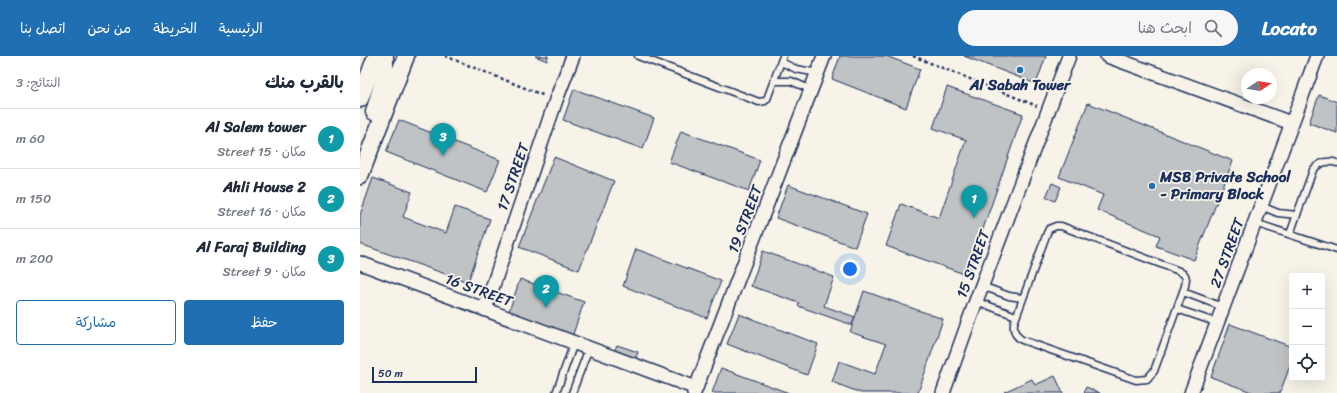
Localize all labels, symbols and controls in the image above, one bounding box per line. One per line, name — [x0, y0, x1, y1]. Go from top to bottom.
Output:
search box — [958, 10, 1238, 46]
text: Locato — [1262, 12, 1317, 45]
text: ابحث هنا — [1138, 15, 1192, 41]
text: اتصل بنا — [20, 16, 66, 41]
text: من نحن — [88, 16, 131, 41]
text: الخريطة — [153, 16, 197, 41]
text: الرئيسية — [219, 16, 263, 41]
icon: search — [1202, 17, 1224, 39]
marker: Al Sabah Tower — [1015, 65, 1025, 75]
text: بالقرب منك — [265, 67, 344, 97]
north arrow — [1241, 68, 1277, 104]
text: النتائج: 3 — [16, 71, 60, 94]
place label: Al Sabah Tower — [969, 72, 1072, 98]
text: Al Salem tower — [205, 114, 306, 140]
pin: 3 — [430, 123, 456, 156]
text: 60 m — [16, 127, 45, 150]
text: 1 — [328, 127, 334, 150]
street label: 17 STREET — [489, 138, 537, 214]
text: مكان · 15 Street — [217, 140, 306, 163]
place label: MSB Private School - Primary Block — [1159, 164, 1291, 207]
text: Ahli House 2 — [223, 174, 306, 200]
street label: 19 STREET — [720, 180, 770, 257]
marker: MSB Private School - Primary Block — [1147, 181, 1157, 191]
pin: 1 — [961, 185, 987, 218]
text: 150 m — [16, 187, 51, 210]
text: 2 — [327, 187, 335, 210]
text: مكان · 16 Street — [217, 200, 306, 223]
street label: 27 STREET — [1202, 213, 1252, 291]
street label: 15 STREET — [949, 225, 998, 302]
text: Al Faraj Building — [196, 234, 306, 260]
text: 200 m — [16, 247, 53, 270]
text: 3 — [327, 247, 335, 270]
your location — [840, 259, 860, 279]
text: مكان · 9 Street — [222, 260, 306, 283]
street label: 16 STREET — [442, 266, 518, 315]
map controls — [1289, 273, 1325, 381]
button: + — [1289, 273, 1325, 309]
pin: 2 — [533, 275, 559, 308]
button: مشاركة — [16, 300, 176, 345]
button: حفظ — [184, 300, 344, 345]
button: − — [1289, 309, 1325, 345]
button: locate — [1289, 345, 1325, 381]
text: 50 m — [378, 364, 403, 383]
scale bar — [372, 365, 477, 384]

